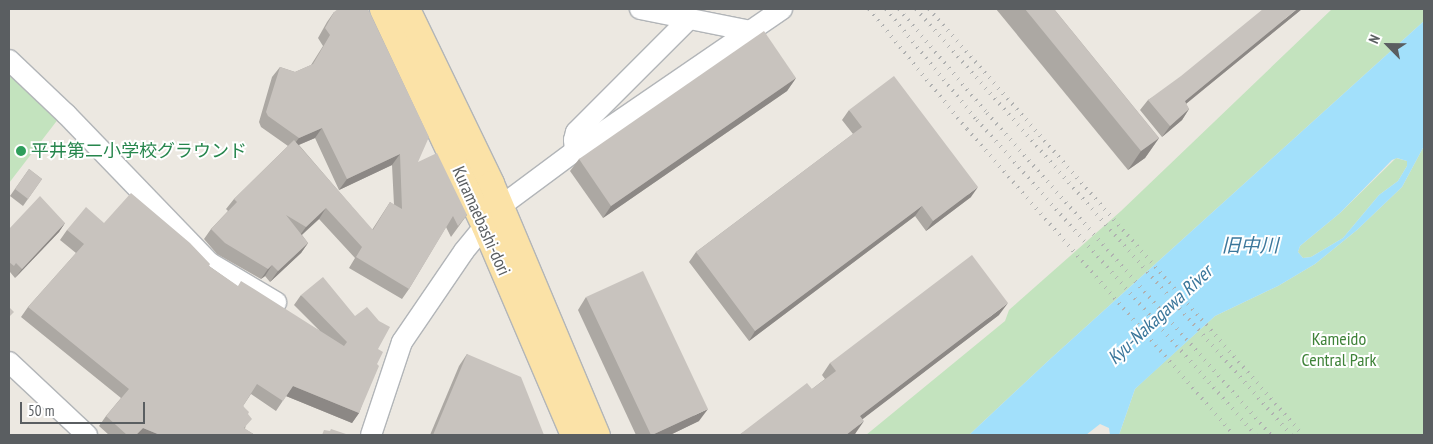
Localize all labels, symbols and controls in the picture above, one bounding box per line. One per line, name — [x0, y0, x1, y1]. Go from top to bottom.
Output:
north arrow — [1363, 20, 1413, 70]
text: N — [1364, 32, 1384, 46]
place label: 平井第二小学校グラウンド — [31, 140, 247, 162]
marker: 平井第二小学校グラウンド — [15, 145, 27, 157]
street label: Kuramaebashi-dori — [447, 163, 515, 279]
water label: 旧中川 — [1222, 235, 1278, 257]
water label: Kyu-Nakagawa River — [1103, 261, 1217, 369]
park label: Kameido Central Park — [1302, 329, 1376, 372]
scale bar — [22, 392, 148, 424]
text: 50 m — [28, 401, 54, 420]

